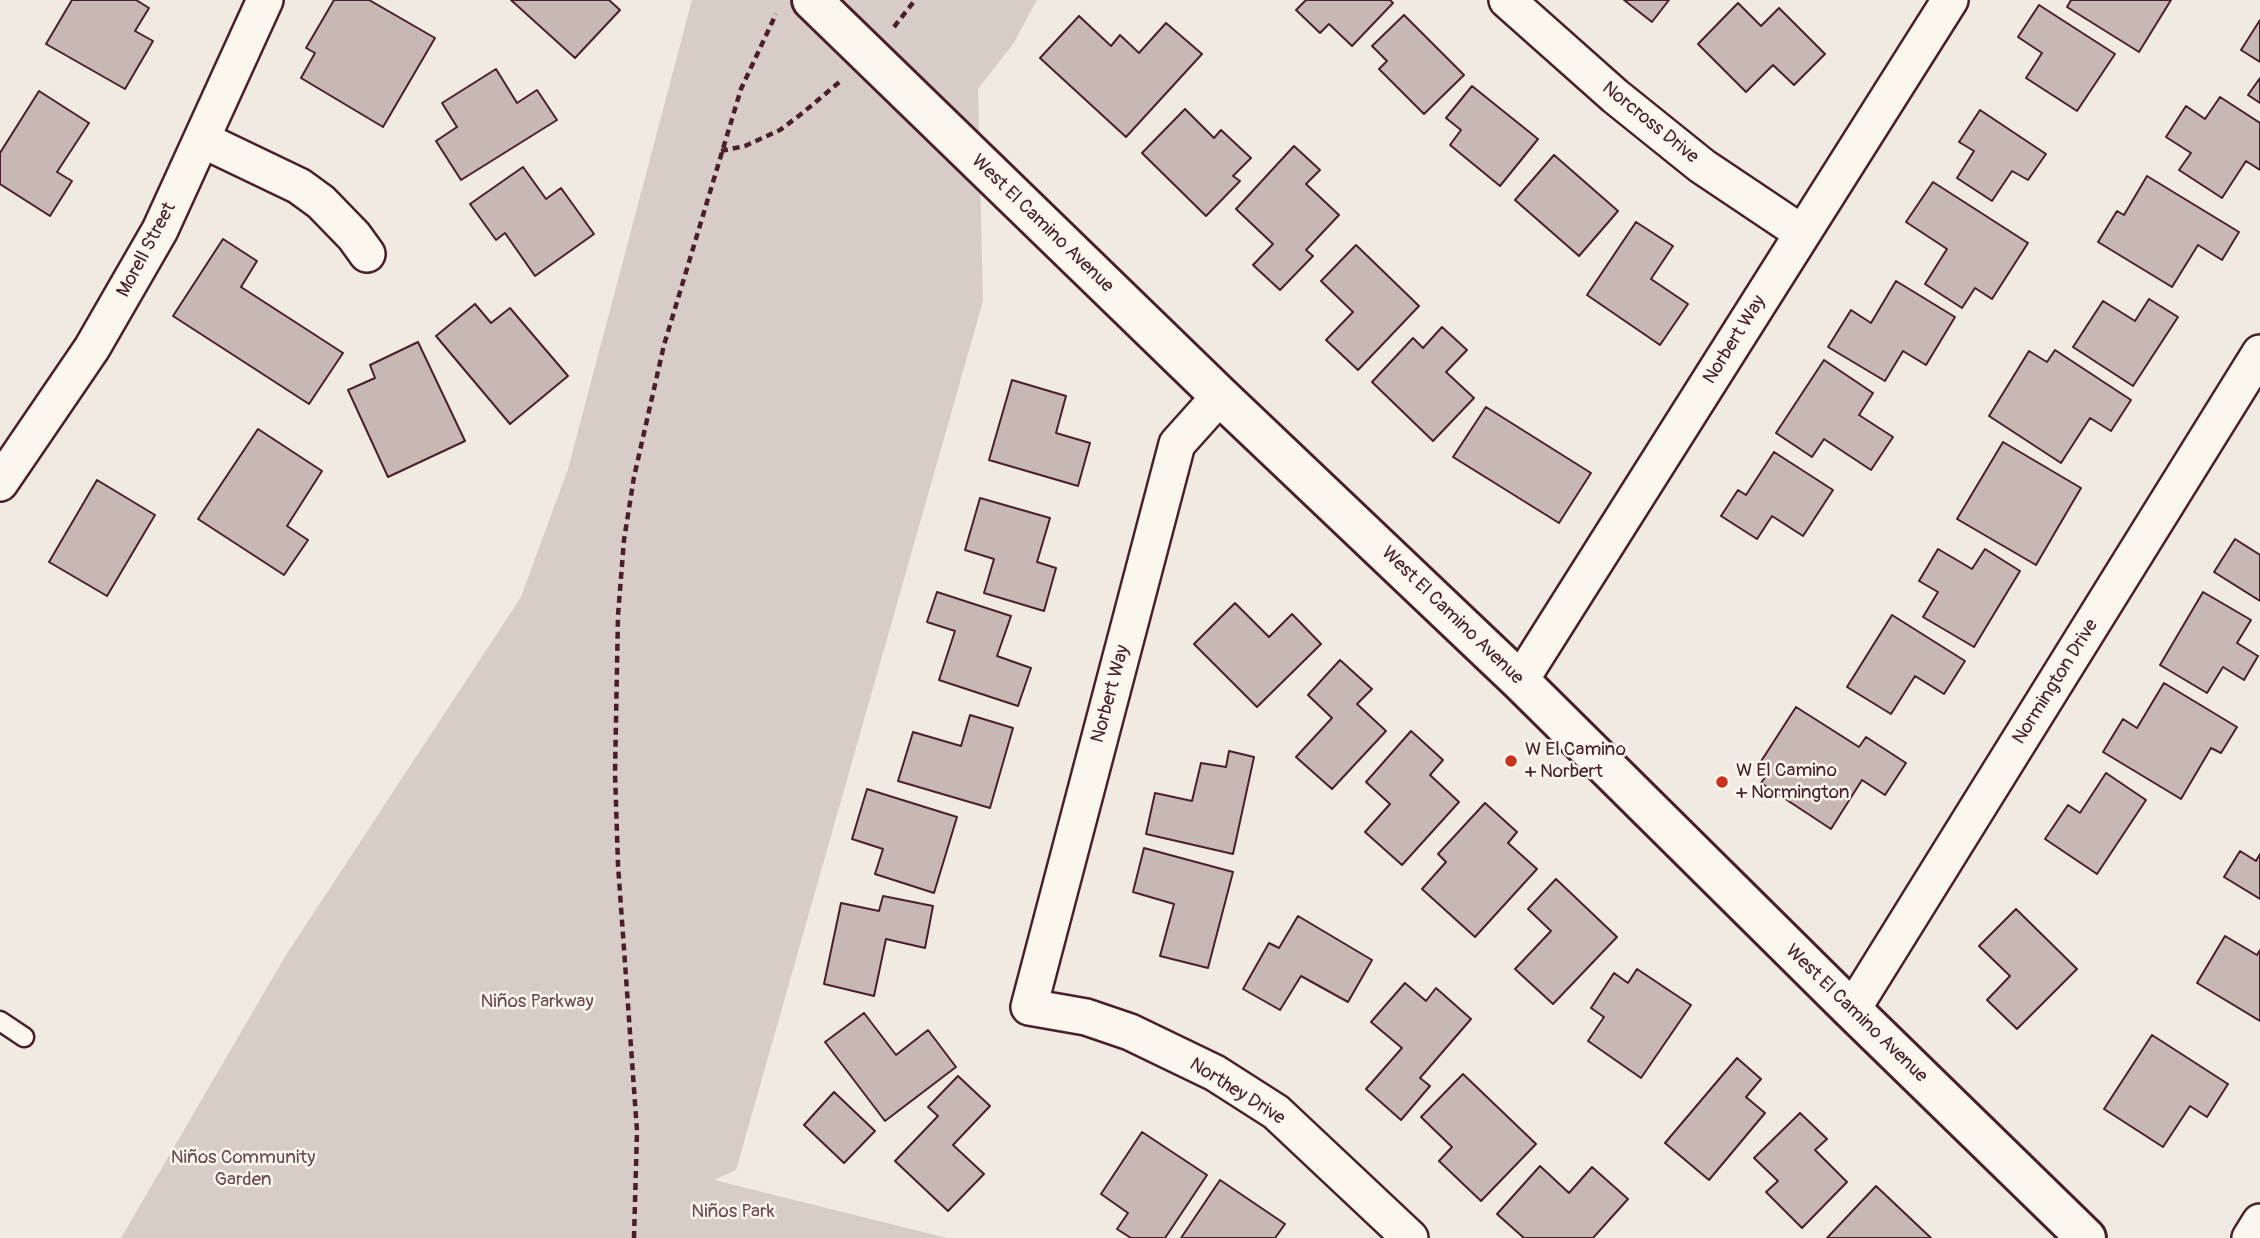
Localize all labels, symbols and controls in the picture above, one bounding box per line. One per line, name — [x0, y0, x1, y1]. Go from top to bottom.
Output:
street label: Norcross Drive — [1597, 77, 1703, 169]
street label: West El Camino Avenue — [966, 150, 1118, 298]
street label: Morell Street — [112, 199, 182, 301]
street label: Norbert Way — [1699, 291, 1771, 389]
street label: West El Camino Avenue — [1376, 542, 1528, 690]
street label: Normington Drive — [2008, 615, 2104, 749]
street label: Norbert Way — [1087, 643, 1135, 745]
place label: W El Camino + Norbert — [1525, 739, 1626, 783]
marker: W El Camino + Norbert — [1503, 753, 1519, 769]
place label: W El Camino + Normington — [1736, 760, 1850, 804]
marker: W El Camino + Normington — [1714, 774, 1730, 790]
street label: West El Camino Avenue — [1780, 940, 1932, 1088]
park label: Niños Parkway — [480, 991, 594, 1013]
street label: Northey Drive — [1185, 1054, 1289, 1130]
park label: Niños Community Garden — [171, 1147, 315, 1191]
park label: Niños Park — [691, 1201, 775, 1223]

